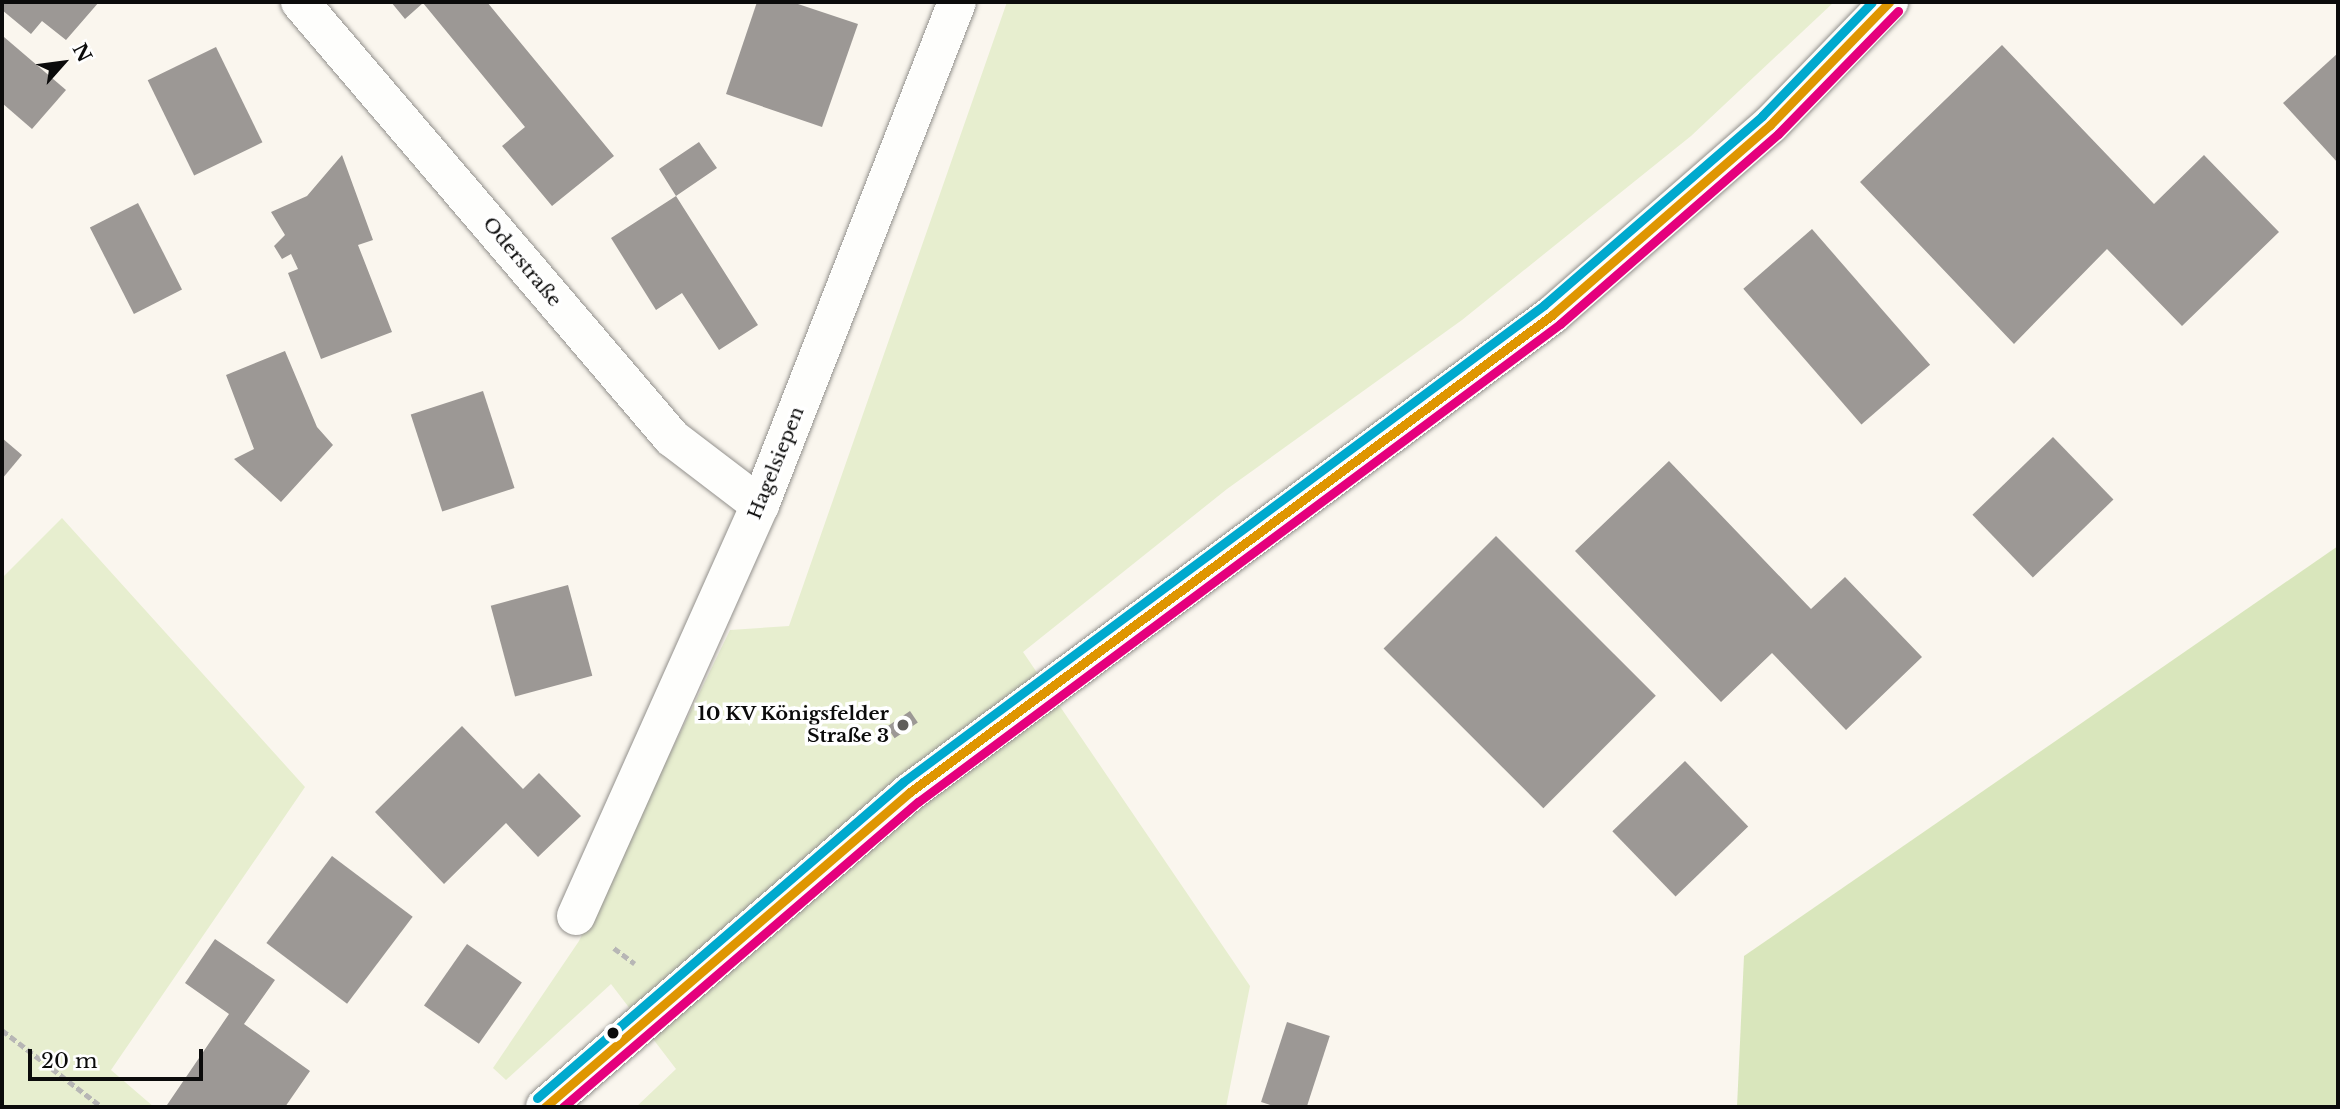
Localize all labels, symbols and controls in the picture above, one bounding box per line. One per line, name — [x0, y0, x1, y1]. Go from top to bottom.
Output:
north arrow — [28, 28, 98, 98]
text: N — [68, 40, 96, 66]
street label: Oderstraße — [478, 213, 566, 311]
street label: Hagelsiepen — [743, 403, 809, 523]
place label: 10 KV Königsfelder Straße 3 — [697, 703, 889, 747]
marker: 10 KV Königsfelder Straße 3 — [895, 717, 911, 733]
unlabelled marker — [606, 1026, 620, 1040]
scale bar — [32, 1036, 206, 1080]
text: 20 m — [41, 1048, 98, 1074]

